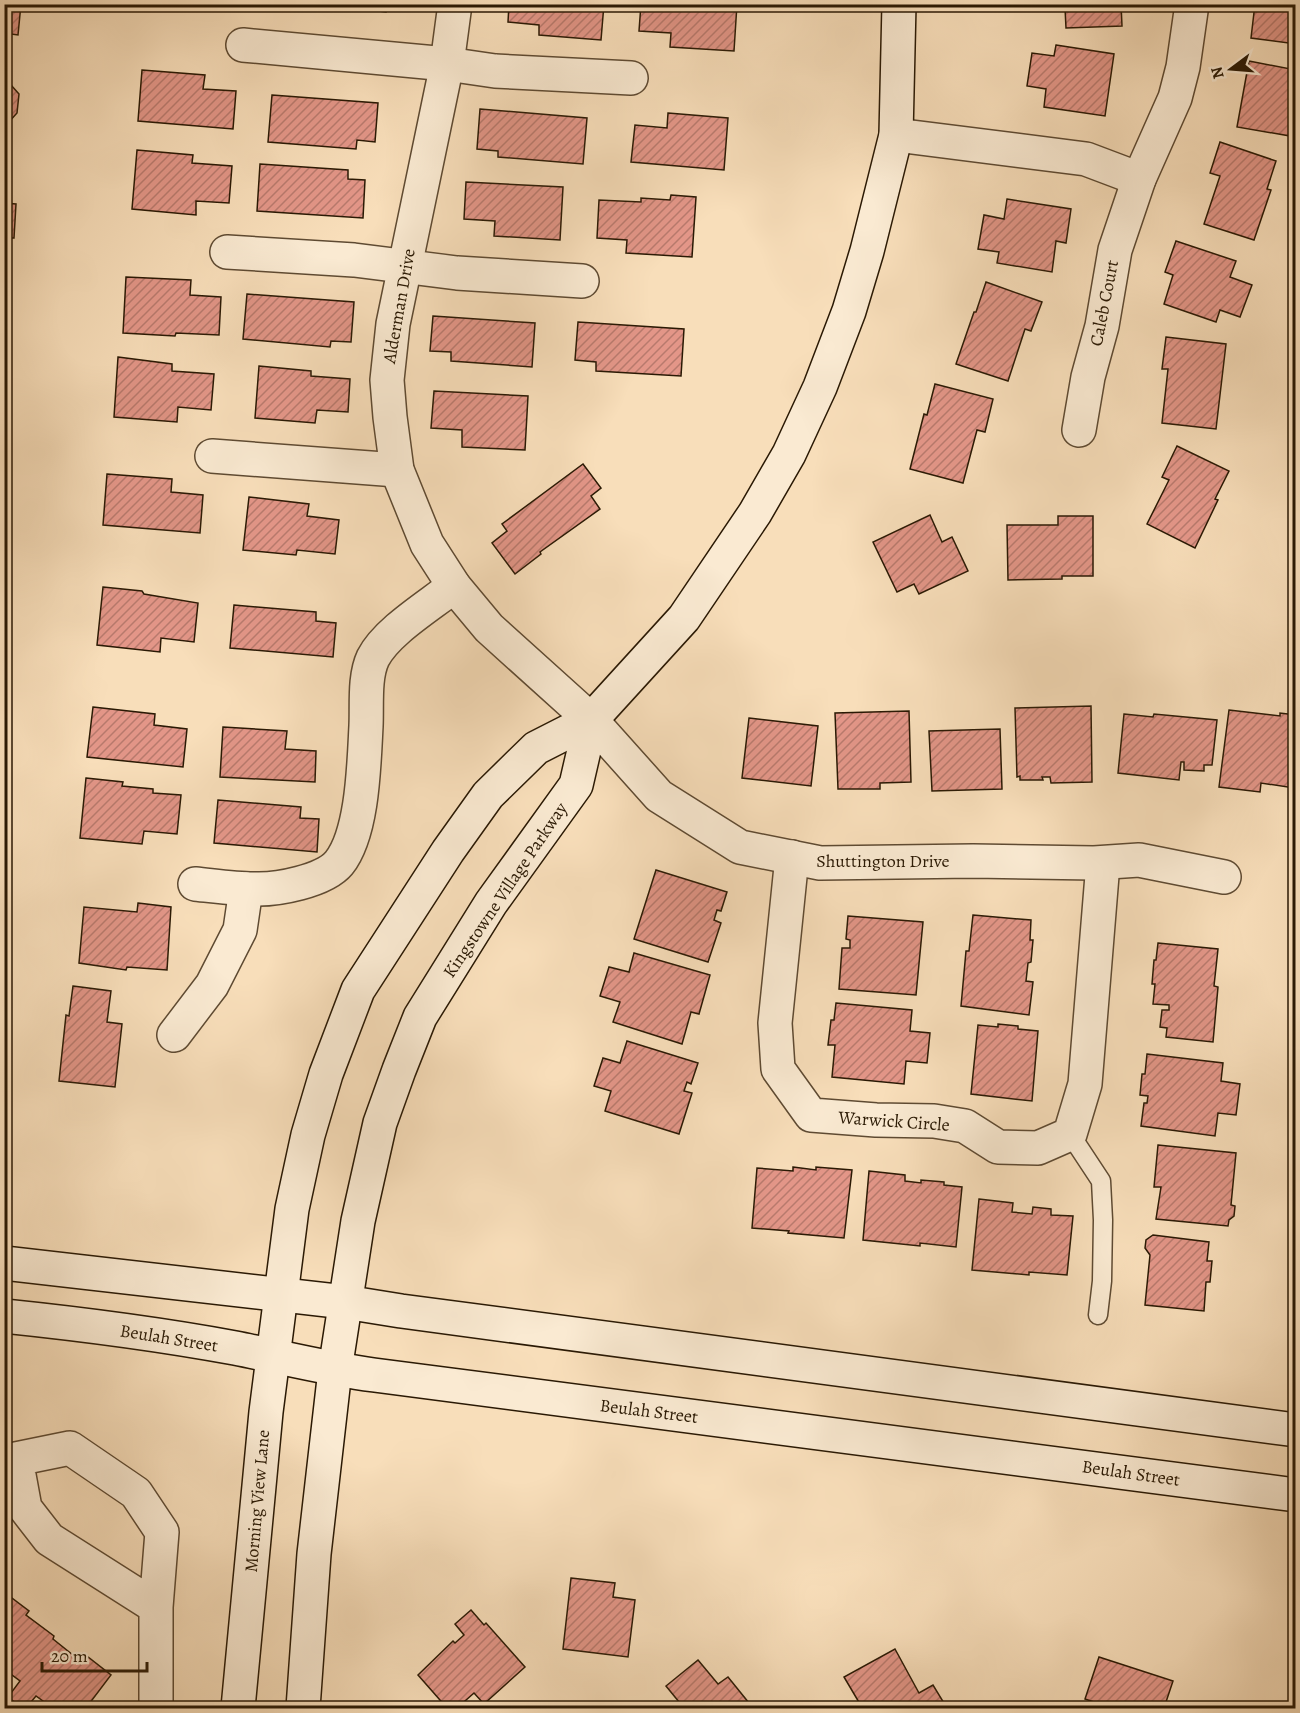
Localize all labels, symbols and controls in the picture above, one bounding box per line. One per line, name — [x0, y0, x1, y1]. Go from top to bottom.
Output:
north arrow — [1201, 39, 1261, 99]
text: N — [1205, 64, 1230, 81]
street label: Alderman Drive — [377, 247, 421, 366]
street label: Caleb Court — [1084, 258, 1124, 348]
street label: Kingstowne Village Parkway — [437, 797, 573, 982]
street label: Shuttington Drive — [816, 849, 950, 873]
street label: Warwick Circle — [837, 1105, 950, 1137]
street label: Beulah Street — [118, 1318, 220, 1358]
street label: Beulah Street — [599, 1393, 699, 1429]
street label: Morning View Lane — [239, 1429, 275, 1573]
street label: Beulah Street — [1081, 1454, 1182, 1492]
scale bar — [42, 1635, 147, 1673]
text: 20 m — [51, 1644, 88, 1668]

